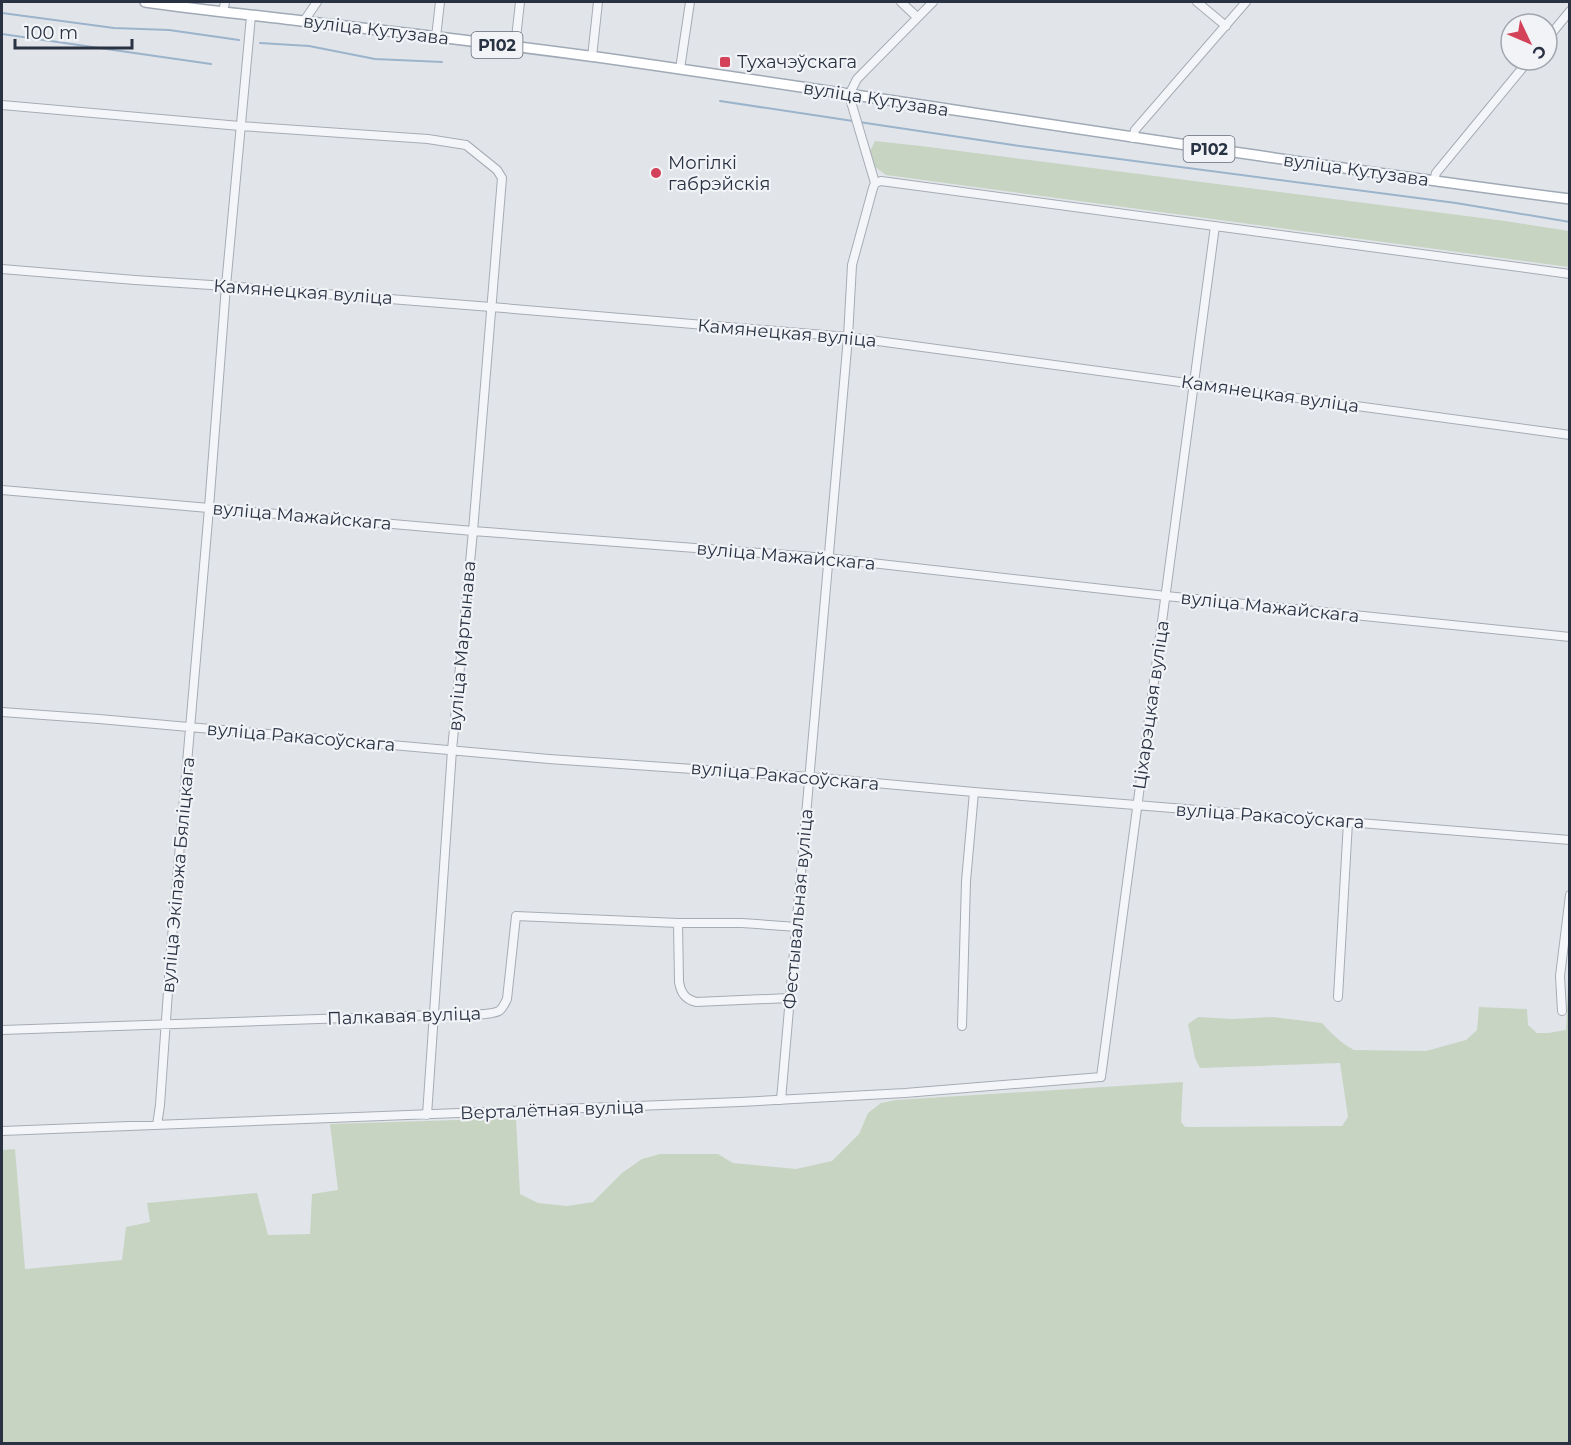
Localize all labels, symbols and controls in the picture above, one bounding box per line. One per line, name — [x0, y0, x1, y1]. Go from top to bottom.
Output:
street label: вуліца Кутузава — [302, 10, 450, 50]
scale bar — [15, 12, 132, 50]
north arrow — [1499, 12, 1559, 72]
text: 100 m — [24, 22, 78, 44]
road number: Р102 — [472, 32, 522, 58]
text: С — [1528, 41, 1550, 63]
place label: Тухачэўскага — [737, 51, 857, 73]
marker: Тухачэўскага — [718, 55, 732, 69]
street label: вуліца Кутузава — [802, 77, 950, 121]
road number: Р102 — [1184, 136, 1234, 162]
street label: вуліца Кутузава — [1282, 149, 1430, 191]
place label: Могілкі габрэйскія — [668, 152, 770, 195]
marker: Могілкі габрэйскія — [649, 166, 663, 180]
street label: Камянецкая вуліца — [213, 275, 393, 309]
street label: Камянецкая вуліца — [697, 314, 877, 352]
street label: Камянецкая вуліца — [1180, 371, 1360, 417]
street label: вуліца Мажайскага — [212, 497, 392, 535]
street label: вуліца Мажайскага — [696, 537, 876, 575]
street label: вуліца Мартынава — [444, 560, 480, 732]
street label: вуліца Мажайскага — [1179, 587, 1361, 627]
street label: Ціхарэцкая вуліца — [1128, 619, 1174, 791]
street label: вуліца Ракасоўскага — [206, 718, 396, 756]
street label: вуліца Экіпажа Бяліцкага — [157, 756, 199, 994]
street label: вуліца Ракасоўскага — [690, 757, 880, 795]
street label: вуліца Ракасоўскага — [1175, 798, 1365, 834]
street label: Фестывальная вуліца — [778, 808, 818, 1010]
street label: Палкавая вуліца — [327, 1002, 481, 1030]
street label: Верталётная вуліца — [460, 1096, 644, 1124]

